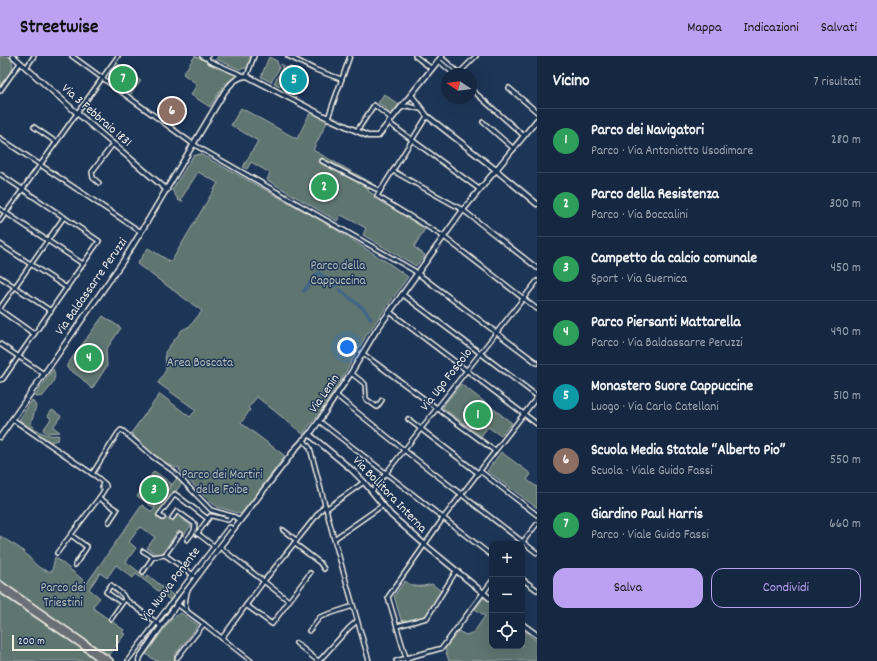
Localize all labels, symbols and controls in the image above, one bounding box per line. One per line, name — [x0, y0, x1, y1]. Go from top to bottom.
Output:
text: Streetwise — [20, 15, 98, 42]
text: Mappa — [687, 18, 722, 38]
text: Indicazioni — [744, 18, 799, 38]
text: Salvati — [821, 18, 857, 38]
pin: 7 — [110, 64, 136, 94]
pin: 5 — [281, 65, 307, 95]
north arrow — [441, 68, 477, 104]
text: Vicino — [553, 70, 590, 94]
text: 7 risultati — [814, 73, 861, 92]
street label: Via 3 Febbraio 1831 — [57, 80, 135, 152]
pin: 6 — [159, 96, 185, 126]
text: Parco dei Navigatori — [591, 120, 704, 142]
text: 1 — [565, 131, 567, 150]
text: 280 m — [831, 131, 861, 150]
text: Parco · Via Antoniotto Usodimare — [591, 142, 753, 161]
pin: 2 — [311, 172, 337, 202]
text: Parco della Resistenza — [591, 184, 719, 206]
text: 2 — [563, 195, 569, 214]
text: 300 m — [829, 195, 861, 214]
text: Parco · Via Boccalini — [591, 206, 688, 225]
street label: Via Baldassarre Peruzzi — [51, 234, 133, 340]
text: Campetto da calcio comunale — [591, 248, 757, 270]
park label: Parco della Cappuccina — [310, 257, 366, 291]
text: 3 — [563, 259, 569, 278]
text: 450 m — [831, 259, 861, 278]
text: Sport · Via Guernica — [591, 270, 687, 289]
text: Parco Piersanti Mattarella — [591, 312, 741, 334]
text: 4 — [563, 323, 569, 342]
text: 490 m — [831, 323, 861, 342]
text: Parco · Via Baldassarre Peruzzi — [591, 334, 743, 353]
your location — [337, 337, 357, 357]
pin: 4 — [76, 343, 102, 373]
street label: Via Ugo Foscolo — [416, 344, 478, 416]
park label: Area Boscata — [167, 354, 234, 373]
street label: Via Lenin — [305, 371, 345, 417]
text: Monastero Suore Cappuccine — [591, 376, 753, 398]
text: 5 — [563, 387, 569, 406]
text: 510 m — [833, 387, 861, 406]
text: Luogo · Via Carlo Catellani — [591, 398, 719, 417]
pin: 1 — [465, 400, 491, 430]
text: Scuola Media Statale “Alberto Pio” — [591, 440, 785, 462]
text: 6 — [563, 451, 569, 470]
text: 550 m — [830, 451, 861, 470]
street label: Via Bollitora Interna — [347, 452, 431, 538]
text: Scuola · Viale Guido Fassi — [591, 462, 713, 481]
park label: Parco dei Martiri delle Foibe — [182, 466, 263, 500]
pin: 3 — [141, 475, 167, 505]
text: Giardino Paul Harris — [591, 504, 703, 526]
text: 7 — [564, 515, 568, 534]
text: 660 m — [829, 515, 861, 534]
text: Parco · Viale Guido Fassi — [591, 526, 709, 545]
map controls — [489, 541, 525, 649]
button: + — [489, 541, 525, 577]
street label: Via Nuova Ponente — [136, 543, 206, 627]
button: Salva — [553, 568, 703, 608]
button: Condividi — [711, 568, 861, 608]
button: − — [489, 577, 525, 613]
park label: Parco dei Triestini — [40, 579, 86, 613]
button: locate — [489, 613, 525, 649]
scale bar — [12, 633, 118, 652]
text: 200 m — [18, 634, 45, 650]

